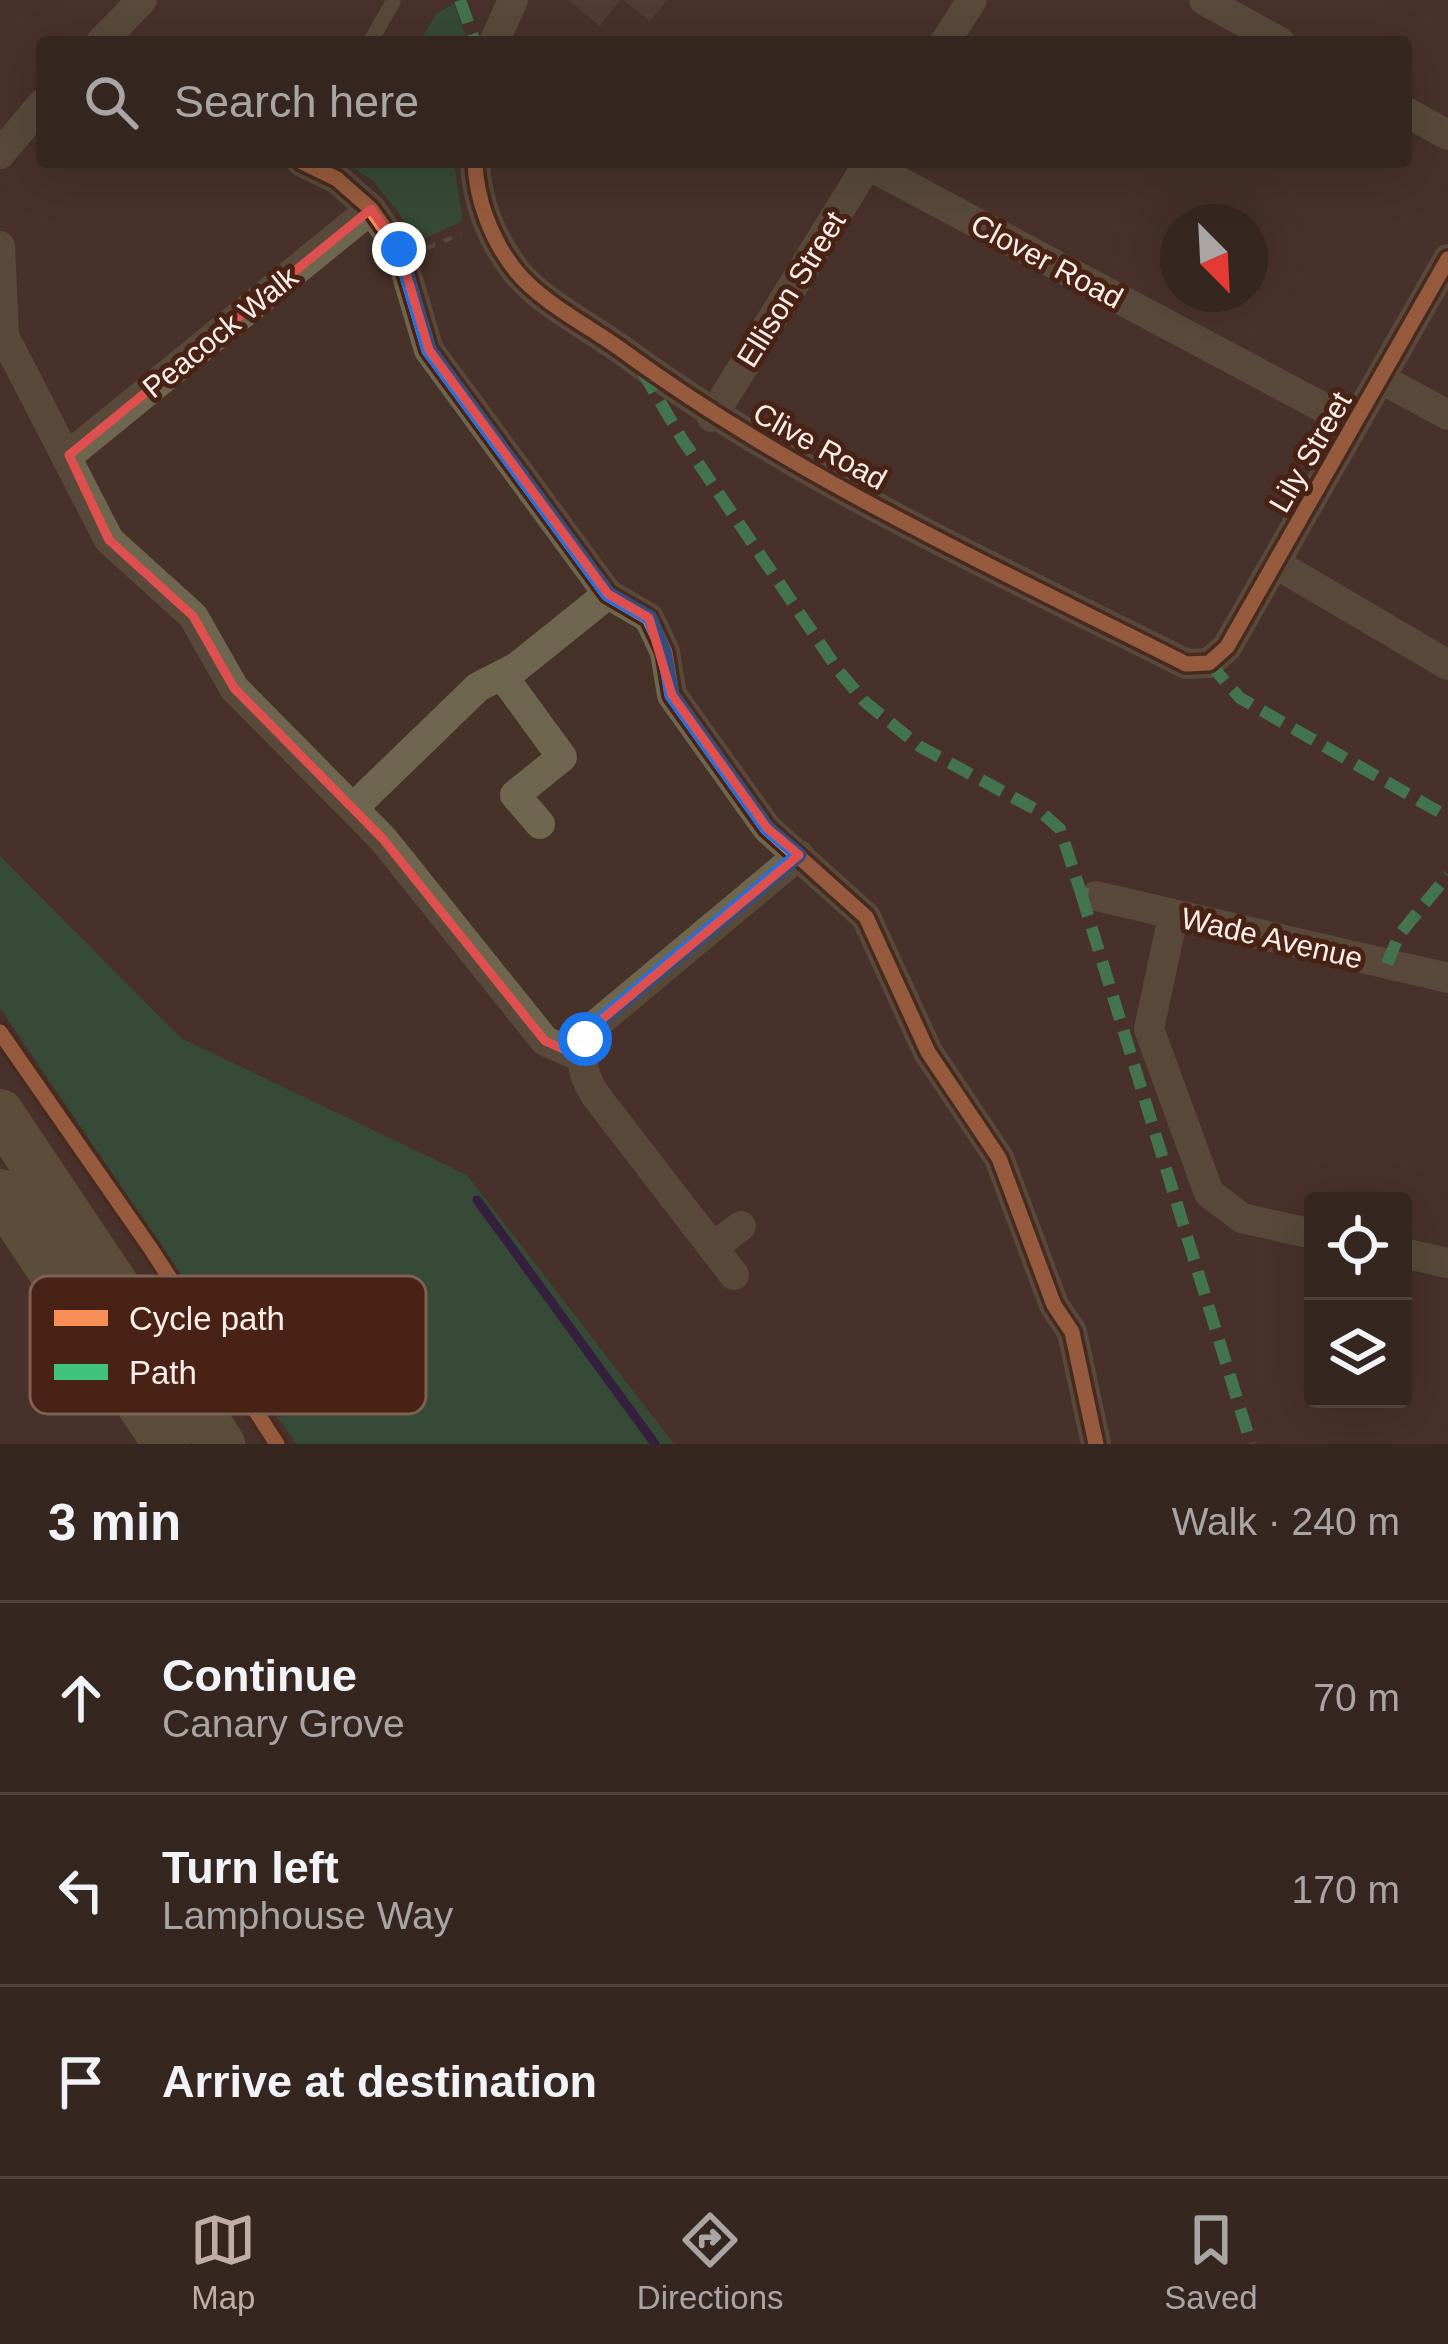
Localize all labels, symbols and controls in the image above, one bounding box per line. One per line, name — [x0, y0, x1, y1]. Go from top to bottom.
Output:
search box — [36, 36, 1412, 168]
icon: search — [78, 69, 144, 135]
text: Search here — [174, 76, 419, 127]
north arrow — [1160, 204, 1268, 312]
street label: Ellison Street — [730, 205, 852, 373]
street label: Clover Road — [966, 207, 1128, 315]
route end — [372, 222, 426, 276]
street label: Peacock Walk — [136, 259, 305, 404]
street label: Lily Street — [1262, 385, 1358, 518]
street label: Clive Road — [748, 396, 892, 496]
street label: Wade Avenue — [1178, 901, 1366, 975]
route start — [558, 1012, 612, 1066]
map controls — [1304, 1192, 1412, 1408]
button: locate — [1304, 1192, 1412, 1300]
legend — [30, 1276, 426, 1414]
text: Cycle path — [129, 1300, 285, 1337]
button: layers — [1304, 1300, 1412, 1408]
text: Path — [129, 1354, 197, 1391]
text: 3 min — [48, 1494, 181, 1551]
text: Walk · 240 m — [1172, 1500, 1400, 1543]
text: Continue — [162, 1650, 357, 1701]
icon: ahead — [48, 1665, 114, 1731]
text: 70 m — [1313, 1676, 1400, 1719]
text: Canary Grove — [162, 1702, 405, 1745]
text: Turn left — [162, 1842, 339, 1893]
icon: left — [48, 1857, 114, 1923]
text: 170 m — [1292, 1868, 1400, 1911]
text: Lamphouse Way — [162, 1894, 453, 1937]
icon: arrive — [48, 2049, 114, 2115]
text: Arrive at destination — [162, 2056, 597, 2107]
tab: Map — [190, 2207, 256, 2317]
tab: Directions — [637, 2207, 784, 2317]
tab: Saved — [1164, 2207, 1258, 2317]

